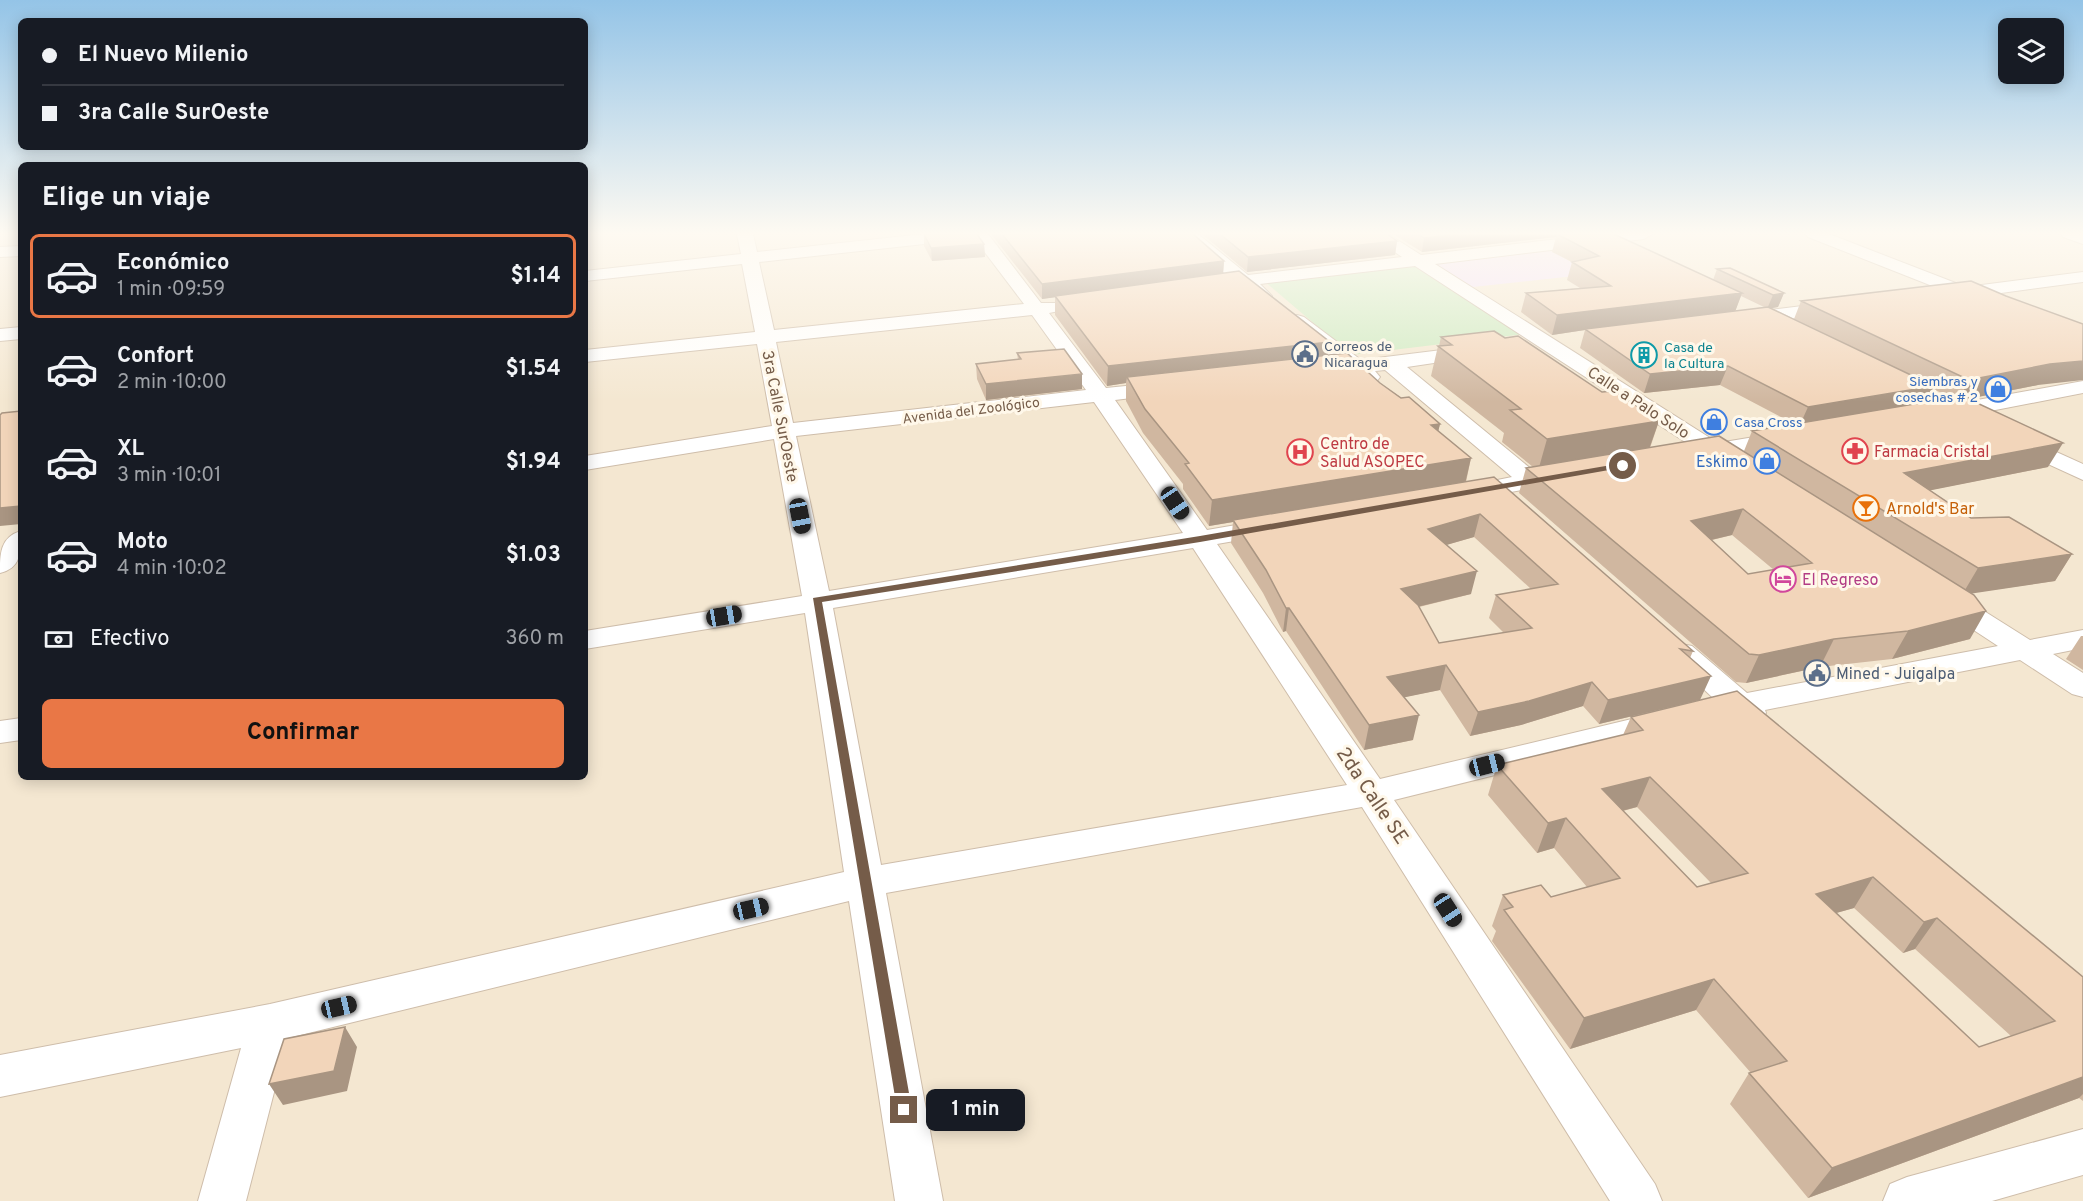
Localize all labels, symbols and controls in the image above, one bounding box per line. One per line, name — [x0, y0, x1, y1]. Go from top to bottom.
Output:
map controls — [1998, 18, 2064, 84]
button: layers — [1998, 18, 2064, 84]
text: El Nuevo Milenio — [78, 42, 249, 69]
text: 3ra Calle SurOeste — [78, 100, 269, 127]
text: Elige un viaje — [42, 181, 211, 215]
icon: car — [45, 249, 99, 303]
text: Económico — [117, 250, 230, 277]
text: $1.14 — [511, 263, 561, 290]
text: 1 min · 09:59 — [117, 277, 225, 303]
public building icon: Correos de Nicaragua — [1290, 339, 1320, 369]
place label: Correos de Nicaragua — [1324, 339, 1392, 372]
building icon: Casa de la Cultura — [1629, 340, 1659, 370]
place label: Casa de la Cultura — [1664, 340, 1724, 373]
icon: car — [45, 342, 99, 396]
text: Confort — [117, 343, 194, 370]
street label: 3ra Calle SurOeste — [756, 349, 802, 484]
text: $1.54 — [505, 356, 561, 383]
street label: Calle a Palo Solo — [1583, 363, 1693, 444]
text: 2 min · 10:00 — [117, 370, 227, 396]
place label: Siembras y cosechas # 2 — [1895, 374, 1978, 407]
shop icon: Siembras y cosechas # 2 — [1983, 374, 2013, 404]
street label: Avenida del Zoológico — [901, 395, 1041, 428]
shop icon: Casa Cross — [1699, 407, 1729, 437]
place label: Casa Cross — [1734, 415, 1802, 432]
icon: car — [45, 435, 99, 489]
place label: Centro de Salud ASOPEC — [1320, 435, 1425, 473]
text: XL — [117, 436, 144, 463]
pharmacy icon: Farmacia Cristal — [1840, 436, 1870, 466]
hospital icon: Centro de Salud ASOPEC — [1285, 437, 1315, 467]
place label: Farmacia Cristal — [1874, 443, 1989, 463]
shop icon: Eskimo — [1752, 446, 1782, 476]
text: $1.94 — [506, 449, 561, 476]
route start — [1609, 452, 1636, 479]
place label: Eskimo — [1696, 453, 1748, 473]
text: 3 min · 10:01 — [117, 463, 222, 489]
car — [1157, 483, 1193, 523]
bar icon: Arnold's Bar — [1851, 493, 1881, 523]
car — [788, 497, 812, 535]
place label: Arnold's Bar — [1886, 500, 1975, 520]
icon: car — [45, 528, 99, 582]
text: Moto — [117, 529, 168, 556]
text: $1.03 — [506, 542, 561, 569]
text: 4 min · 10:02 — [117, 556, 227, 582]
hotel icon: El Regreso — [1768, 564, 1798, 594]
place label: El Regreso — [1802, 571, 1878, 591]
car — [705, 604, 743, 628]
icon: cash — [42, 623, 75, 656]
text: Efectivo — [90, 626, 170, 653]
text: 360 m — [506, 626, 564, 652]
public building icon: Mined - Juigalpa — [1802, 658, 1832, 688]
place label: Mined - Juigalpa — [1836, 665, 1955, 685]
button: Confirmar — [42, 699, 564, 768]
street label: 2da Calle SE — [1329, 742, 1413, 850]
car — [1467, 752, 1507, 778]
car — [1431, 890, 1465, 930]
car — [731, 896, 771, 922]
car — [319, 994, 359, 1020]
callout: 1 min — [925, 1089, 1024, 1131]
route end — [890, 1096, 917, 1123]
text: 1 min — [951, 1097, 1000, 1123]

